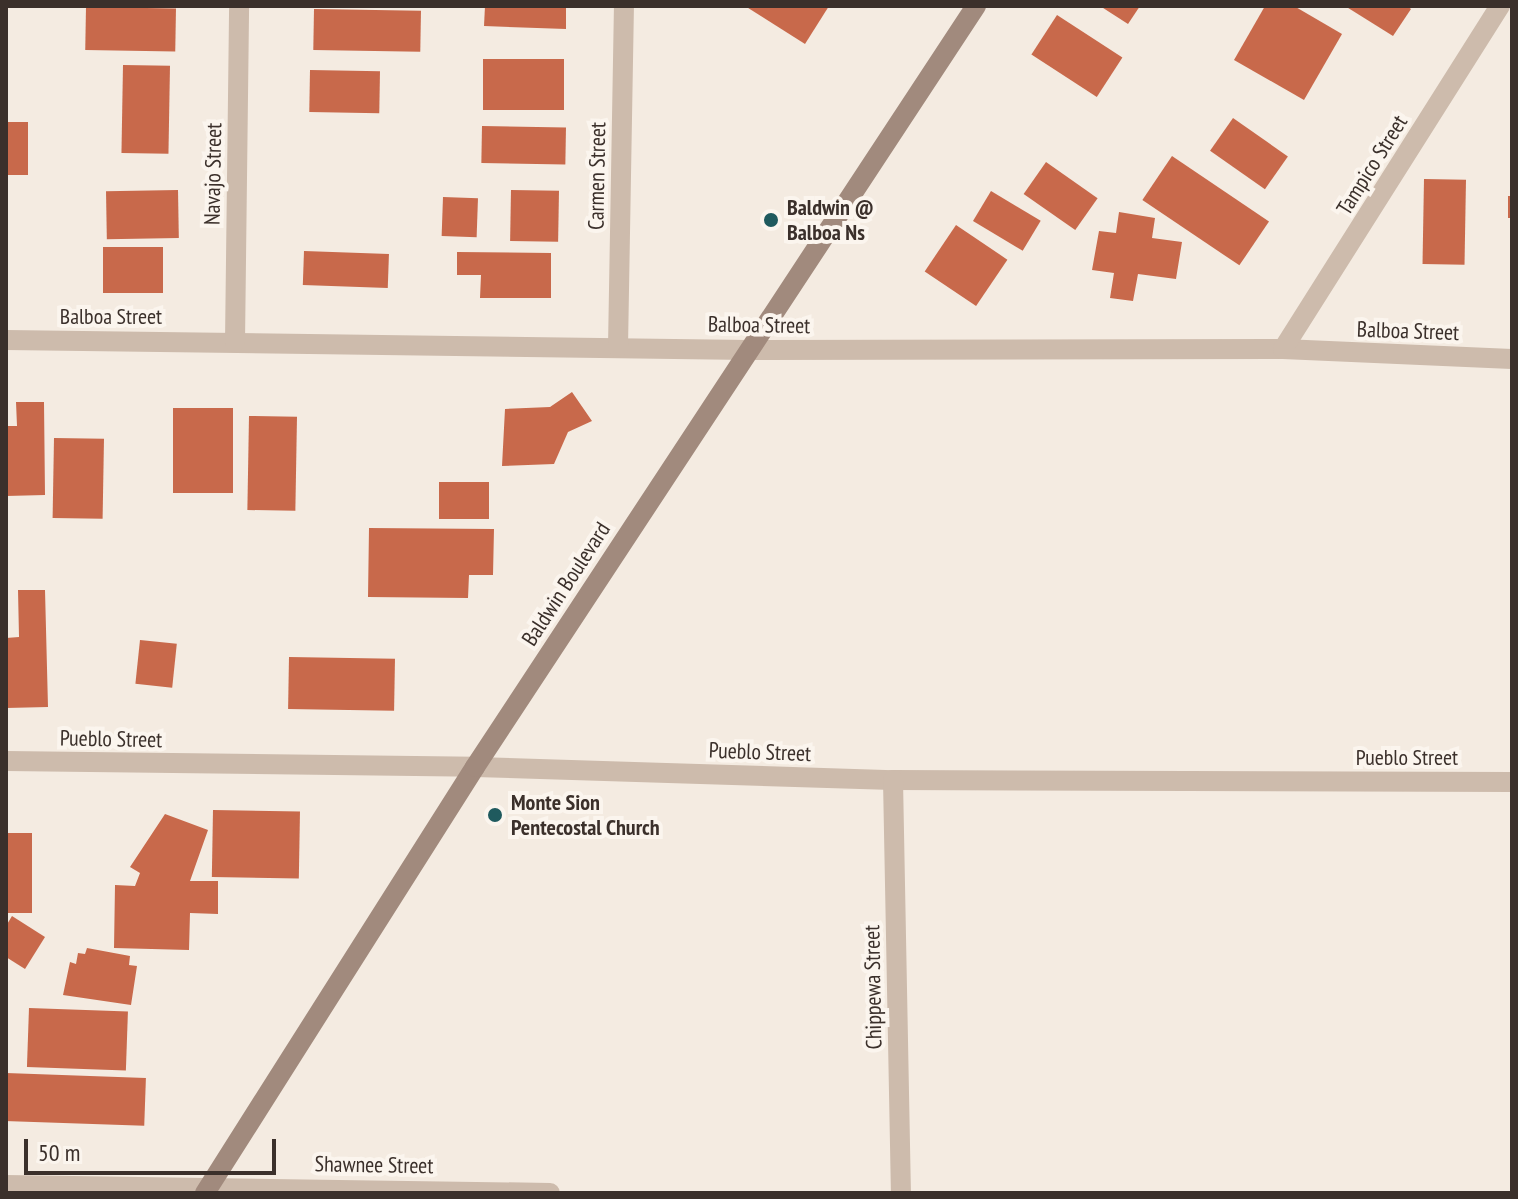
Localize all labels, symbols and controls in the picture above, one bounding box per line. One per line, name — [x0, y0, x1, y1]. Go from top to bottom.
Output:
street label: Tampico Street — [1331, 110, 1413, 220]
street label: Carmen Street — [583, 122, 611, 230]
street label: Navajo Street — [199, 123, 227, 225]
place label: Baldwin @ Balboa Ns — [787, 194, 874, 246]
marker: Baldwin @ Balboa Ns — [762, 211, 780, 229]
street label: Balboa Street — [60, 304, 162, 330]
street label: Balboa Street — [708, 311, 810, 339]
street label: Balboa Street — [1356, 316, 1460, 346]
street label: Baldwin Boulevard — [516, 517, 616, 651]
street label: Pueblo Street — [60, 725, 162, 753]
street label: Pueblo Street — [708, 737, 812, 767]
street label: Pueblo Street — [1356, 745, 1458, 771]
place label: Monte Sion Pentecostal Church — [511, 789, 660, 840]
marker: Monte Sion Pentecostal Church — [486, 806, 504, 824]
street label: Chippewa Street — [859, 924, 887, 1050]
scale bar — [28, 1123, 280, 1173]
text: 50 m — [38, 1137, 80, 1168]
street label: Shawnee Street — [314, 1151, 434, 1179]

